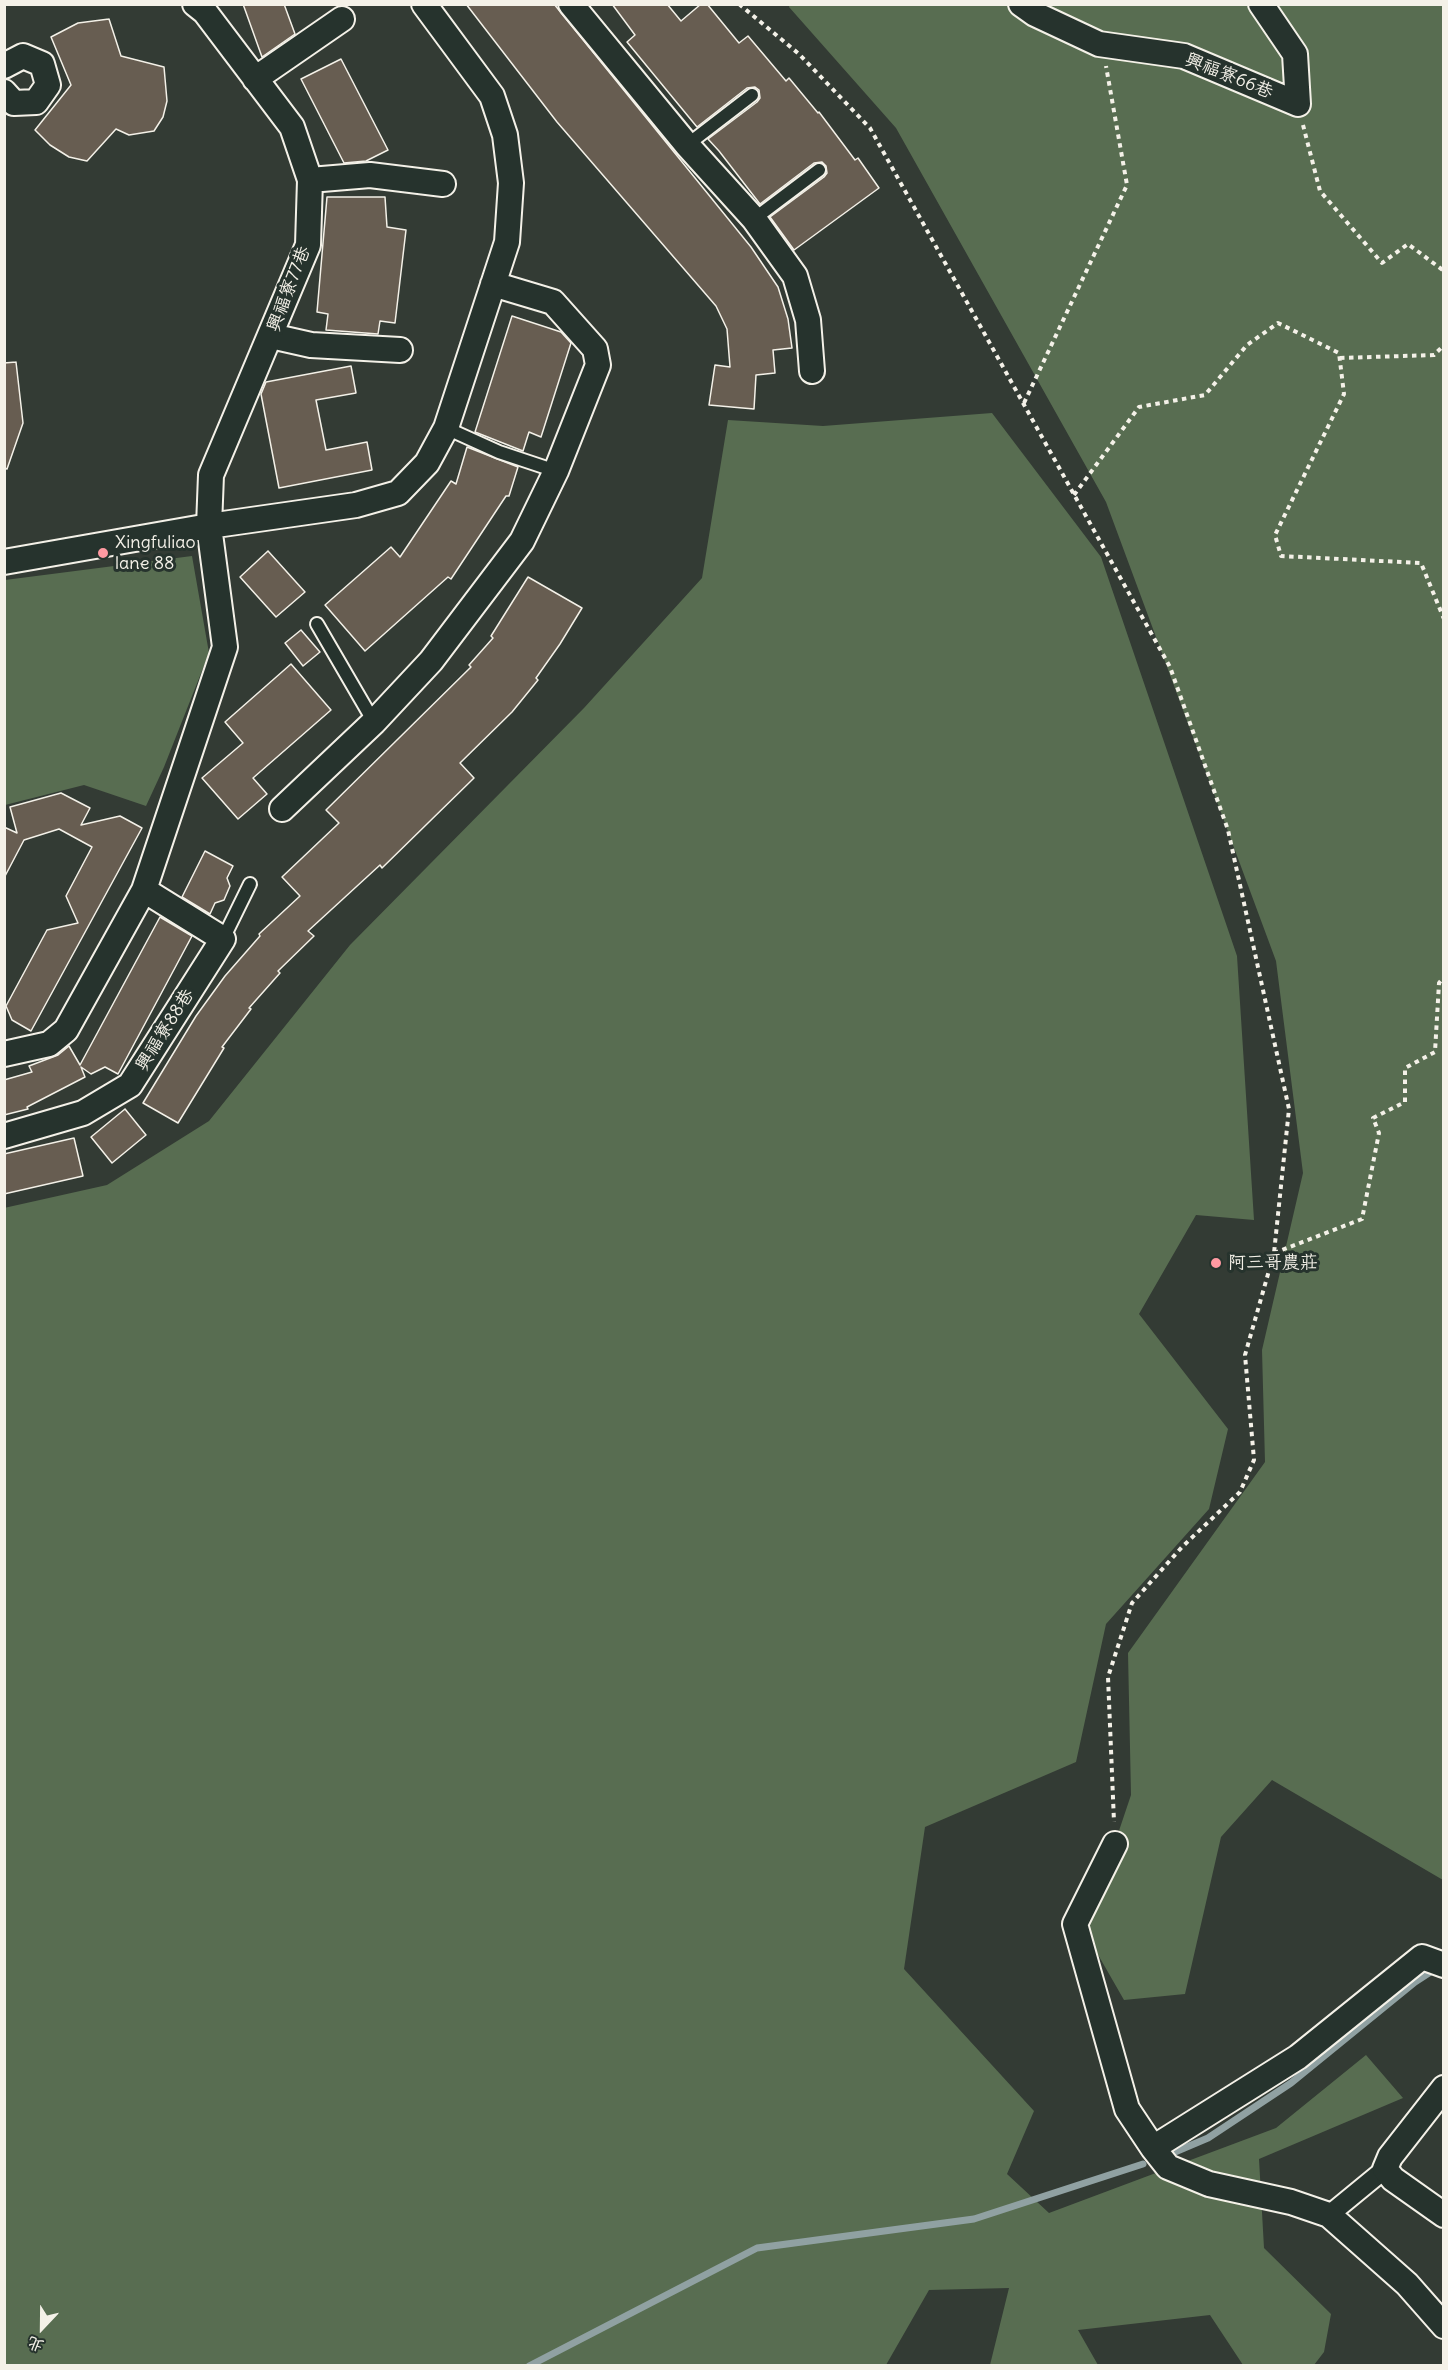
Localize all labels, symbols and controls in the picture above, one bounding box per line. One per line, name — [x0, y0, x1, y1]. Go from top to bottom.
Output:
street label: 興福寮66巷 — [1182, 49, 1276, 103]
street label: 興福寮77巷 — [263, 243, 315, 335]
place label: Xingfuliao lane 88 — [115, 532, 196, 574]
marker: Xingfuliao lane 88 — [96, 546, 110, 560]
street label: 興福寮88巷 — [131, 985, 199, 1075]
place label: 阿三哥農莊 — [1228, 1252, 1318, 1274]
marker: 阿三哥農莊 — [1209, 1256, 1223, 1270]
north arrow — [12, 2298, 72, 2358]
text: 北 — [24, 2332, 46, 2357]

